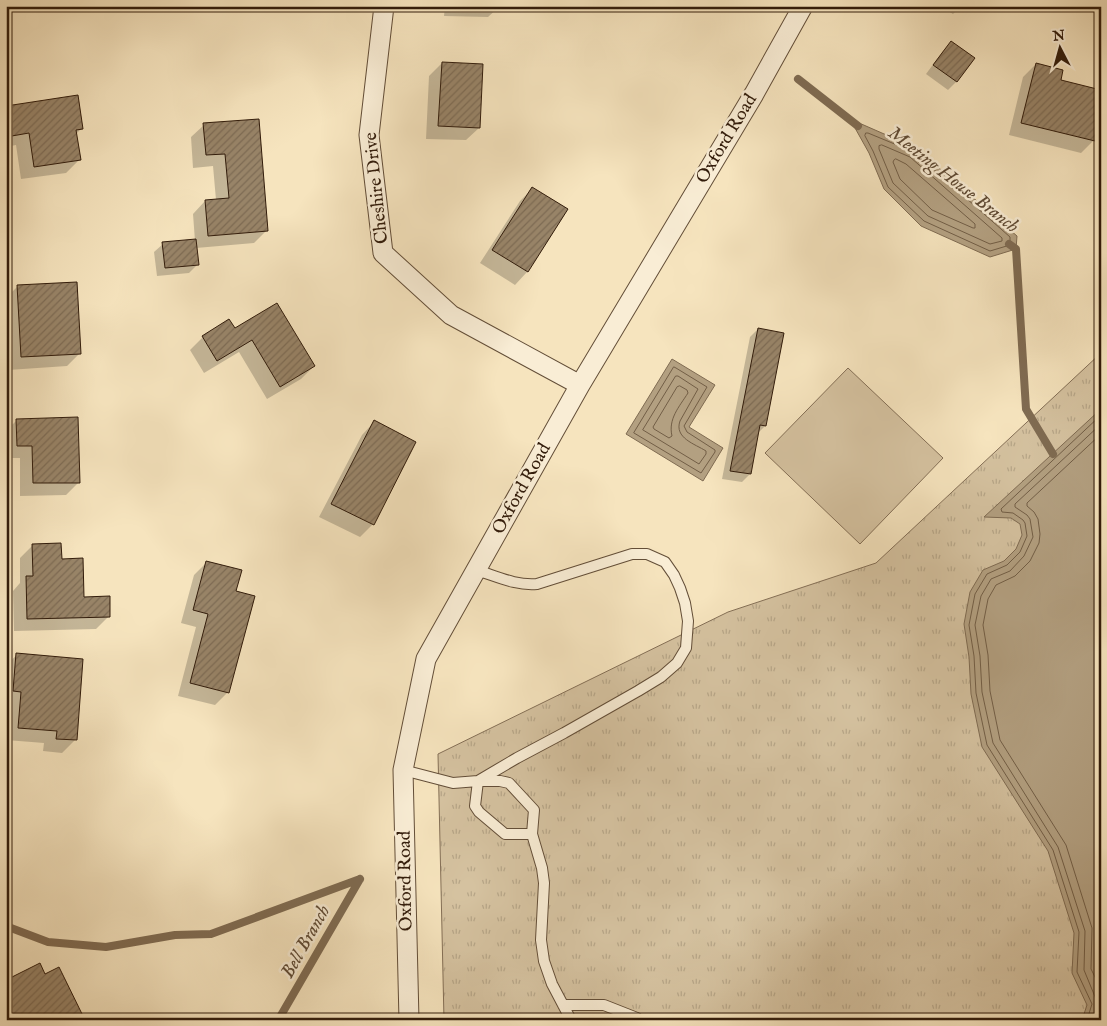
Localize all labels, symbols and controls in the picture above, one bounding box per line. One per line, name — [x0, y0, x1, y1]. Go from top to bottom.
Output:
north arrow — [1034, 22, 1084, 72]
text: N — [1051, 26, 1066, 46]
street label: Oxford Road — [691, 90, 763, 188]
water label: Meeting House Branch — [883, 121, 1023, 239]
street label: Cheshire Drive — [360, 131, 394, 245]
street label: Oxford Road — [488, 439, 557, 539]
street label: Oxford Road — [394, 830, 418, 931]
water label: Bell Branch — [276, 901, 336, 983]

